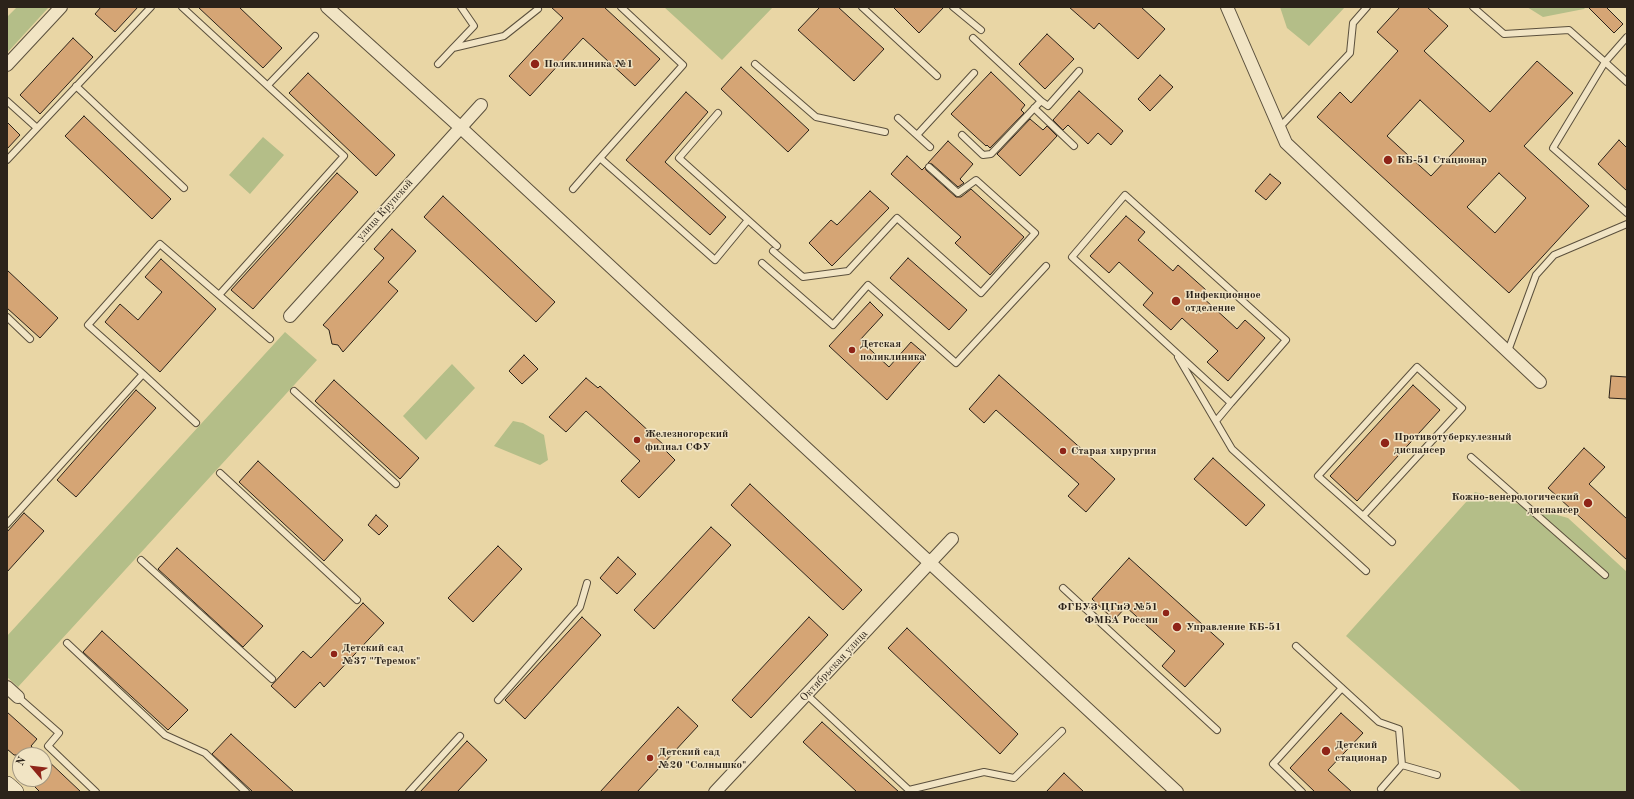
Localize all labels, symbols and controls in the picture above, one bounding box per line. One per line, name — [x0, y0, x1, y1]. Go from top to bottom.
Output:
place label: Поликлиника №1 — [544, 57, 633, 71]
marker: Поликлиника №1 — [529, 58, 541, 70]
place label: КБ-51 Стационар — [1397, 153, 1487, 167]
marker: КБ-51 Стационар — [1382, 154, 1394, 166]
street label: улица Крупской — [354, 177, 416, 243]
place label: Инфекционное отделение — [1185, 288, 1261, 314]
marker: Инфекционное отделение — [1170, 295, 1182, 307]
place label: Детская поликлиника — [860, 337, 925, 363]
marker: Детская поликлиника — [847, 345, 857, 355]
place label: Железногорский филиал СФУ — [645, 427, 728, 453]
place label: Противотуберкулезный диспансер — [1394, 430, 1512, 456]
marker: Железногорский филиал СФУ — [632, 435, 642, 445]
marker: Противотуберкулезный диспансер — [1379, 437, 1391, 449]
place label: Старая хирургия — [1071, 444, 1156, 458]
marker: Старая хирургия — [1058, 446, 1068, 456]
place label: Кожно-венерологический диспансер — [1451, 490, 1579, 516]
marker: Кожно-венерологический диспансер — [1582, 497, 1594, 509]
place label: ФГБУЗ ЦГиЭ №51 ФМБА России — [1058, 600, 1158, 626]
marker: ФГБУЗ ЦГиЭ №51 ФМБА России — [1161, 608, 1171, 618]
place label: Управление КБ-51 — [1186, 620, 1281, 634]
marker: Управление КБ-51 — [1171, 621, 1183, 633]
street label: Октябрьская улица — [797, 627, 871, 705]
place label: Детский сад №37 "Теремок" — [342, 641, 420, 667]
marker: Детский сад №37 "Теремок" — [329, 649, 339, 659]
place label: Детский стационар — [1335, 738, 1387, 764]
place label: Детский сад №20 "Солнышко" — [658, 745, 746, 771]
marker: Детский стационар — [1320, 745, 1332, 757]
north arrow — [12, 747, 52, 787]
marker: Детский сад №20 "Солнышко" — [645, 753, 655, 763]
text: N — [15, 755, 29, 768]

